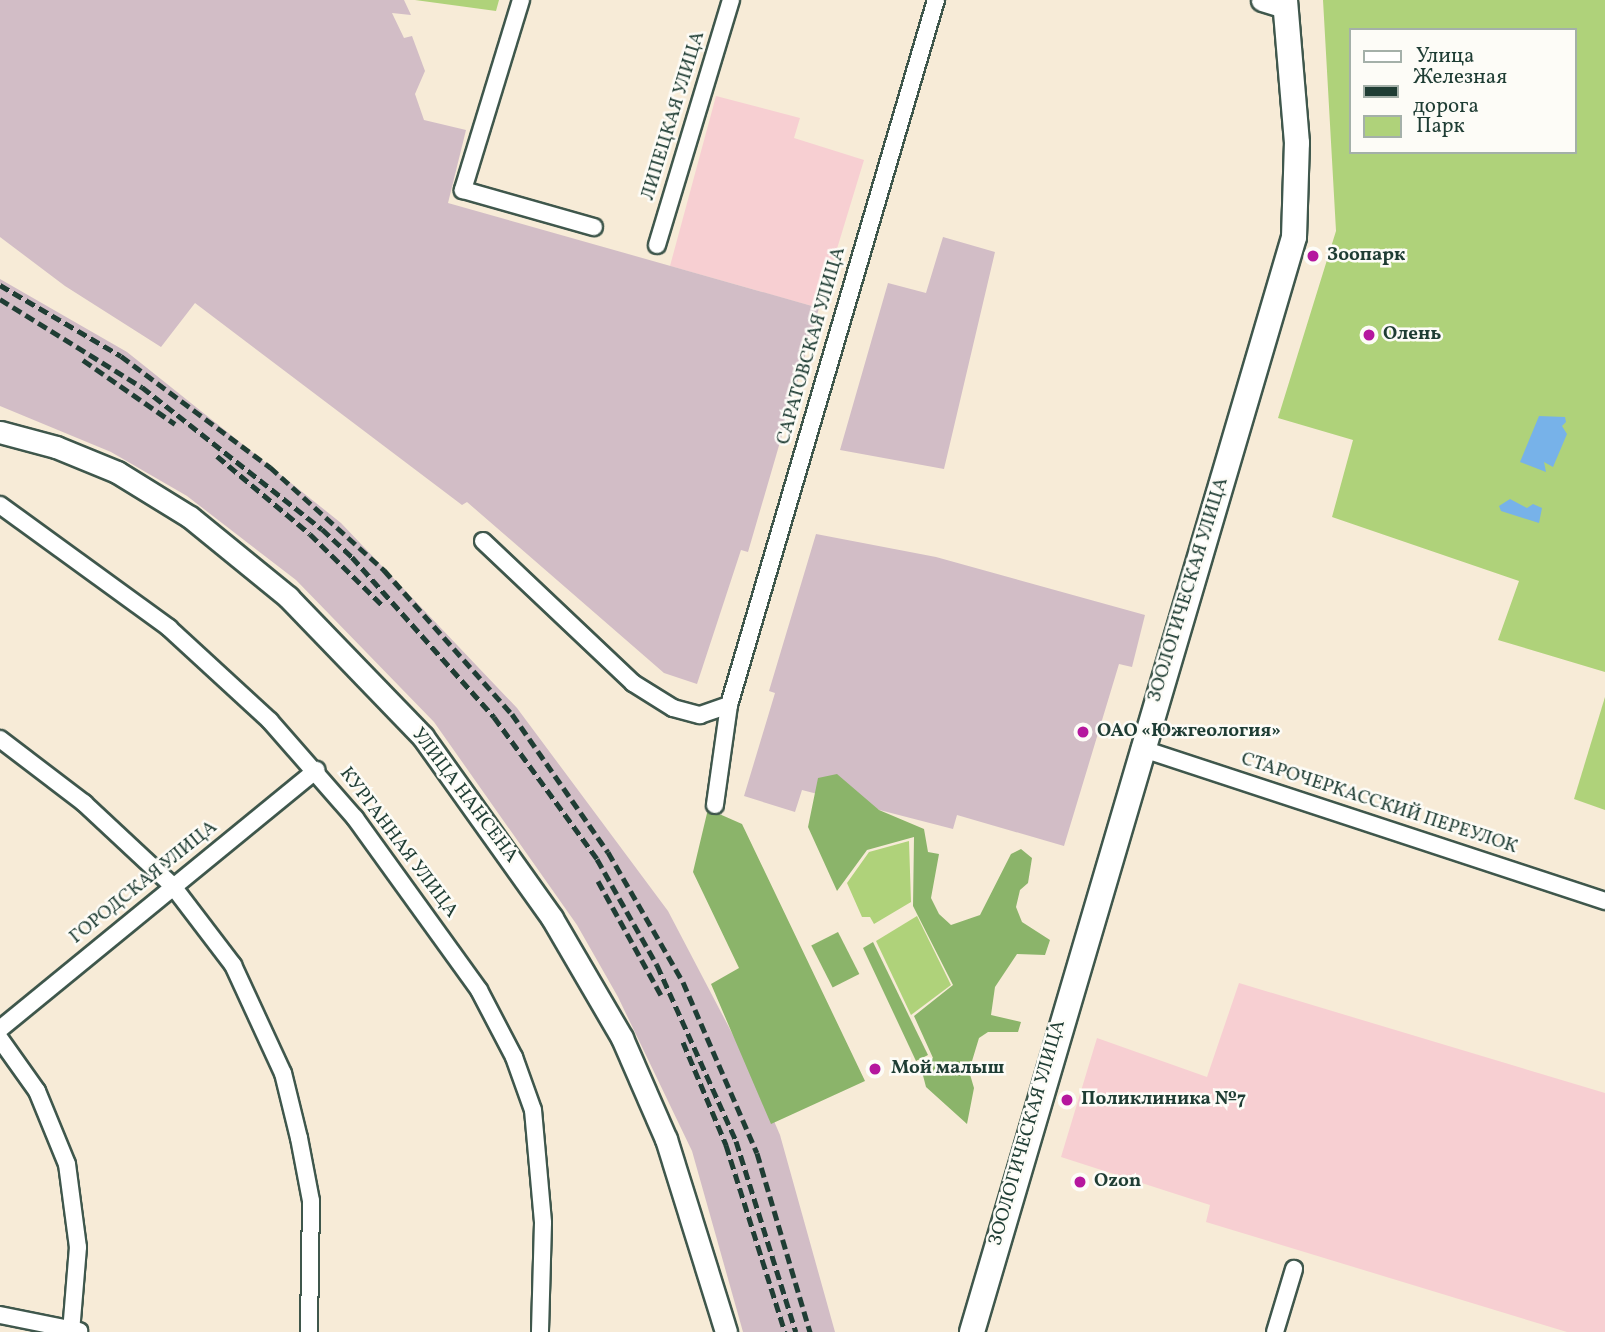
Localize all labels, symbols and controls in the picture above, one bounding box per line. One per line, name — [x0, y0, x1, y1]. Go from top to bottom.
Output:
legend — [1350, 28, 1577, 154]
street label: ЛИПЕЦКАЯ УЛИЦА — [637, 29, 711, 203]
text: Улица — [1416, 42, 1474, 71]
text: Железная дорога — [1413, 63, 1507, 121]
text: Парк — [1416, 112, 1465, 141]
street label: САРАТОВСКАЯ УЛИЦА — [773, 245, 851, 447]
place label: Зоопарк — [1327, 245, 1405, 267]
marker: Зоопарк — [1305, 248, 1321, 264]
place label: Олень — [1383, 324, 1441, 346]
marker: Олень — [1361, 327, 1377, 343]
street label: ЗООЛОГИЧЕСКАЯ УЛИЦА — [1144, 475, 1234, 705]
place label: ОАО «Южгеология» — [1097, 721, 1281, 743]
street label: УЛИЦА НАНСЕНА — [406, 724, 522, 868]
marker: ОАО «Южгеология» — [1075, 724, 1091, 740]
street label: СТАРОЧЕРКАССКИЙ ПЕРЕУЛОК — [1238, 748, 1520, 860]
street label: КУРГАННАЯ УЛИЦА — [334, 763, 462, 923]
street label: ГОРОДСКАЯ УЛИЦА — [66, 817, 222, 949]
street label: ЗООЛОГИЧЕСКАЯ УЛИЦА — [985, 1018, 1071, 1248]
place label: Мой малыш — [891, 1058, 1004, 1080]
marker: Мой малыш — [865, 1059, 885, 1079]
place label: Поликлиника №7 — [1081, 1089, 1246, 1111]
marker: Поликлиника №7 — [1059, 1092, 1075, 1108]
place label: Ozon — [1094, 1171, 1141, 1193]
marker: Ozon — [1072, 1174, 1088, 1190]

